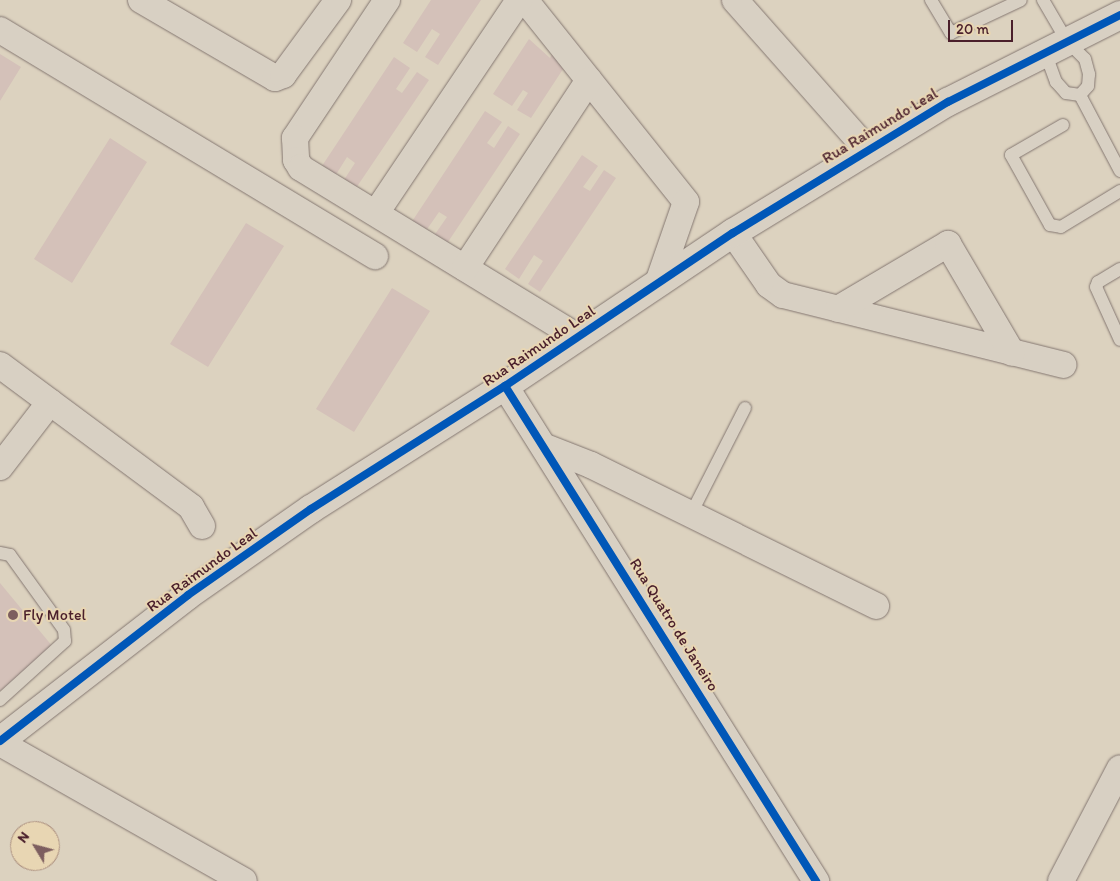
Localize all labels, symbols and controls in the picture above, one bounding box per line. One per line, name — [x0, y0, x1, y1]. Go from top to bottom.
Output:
scale bar — [950, 10, 1015, 42]
text: 20 m — [956, 20, 989, 38]
street label: Rua Raimundo Leal — [819, 84, 941, 168]
street label: Rua Raimundo Leal — [479, 301, 599, 391]
street label: Rua Raimundo Leal — [143, 524, 261, 616]
street label: Rua Quatro de Janeiro — [625, 555, 723, 695]
place label: Fly Motel — [23, 605, 86, 625]
marker: Fly Motel — [7, 609, 19, 621]
north arrow — [10, 821, 60, 871]
text: N — [14, 828, 33, 846]

